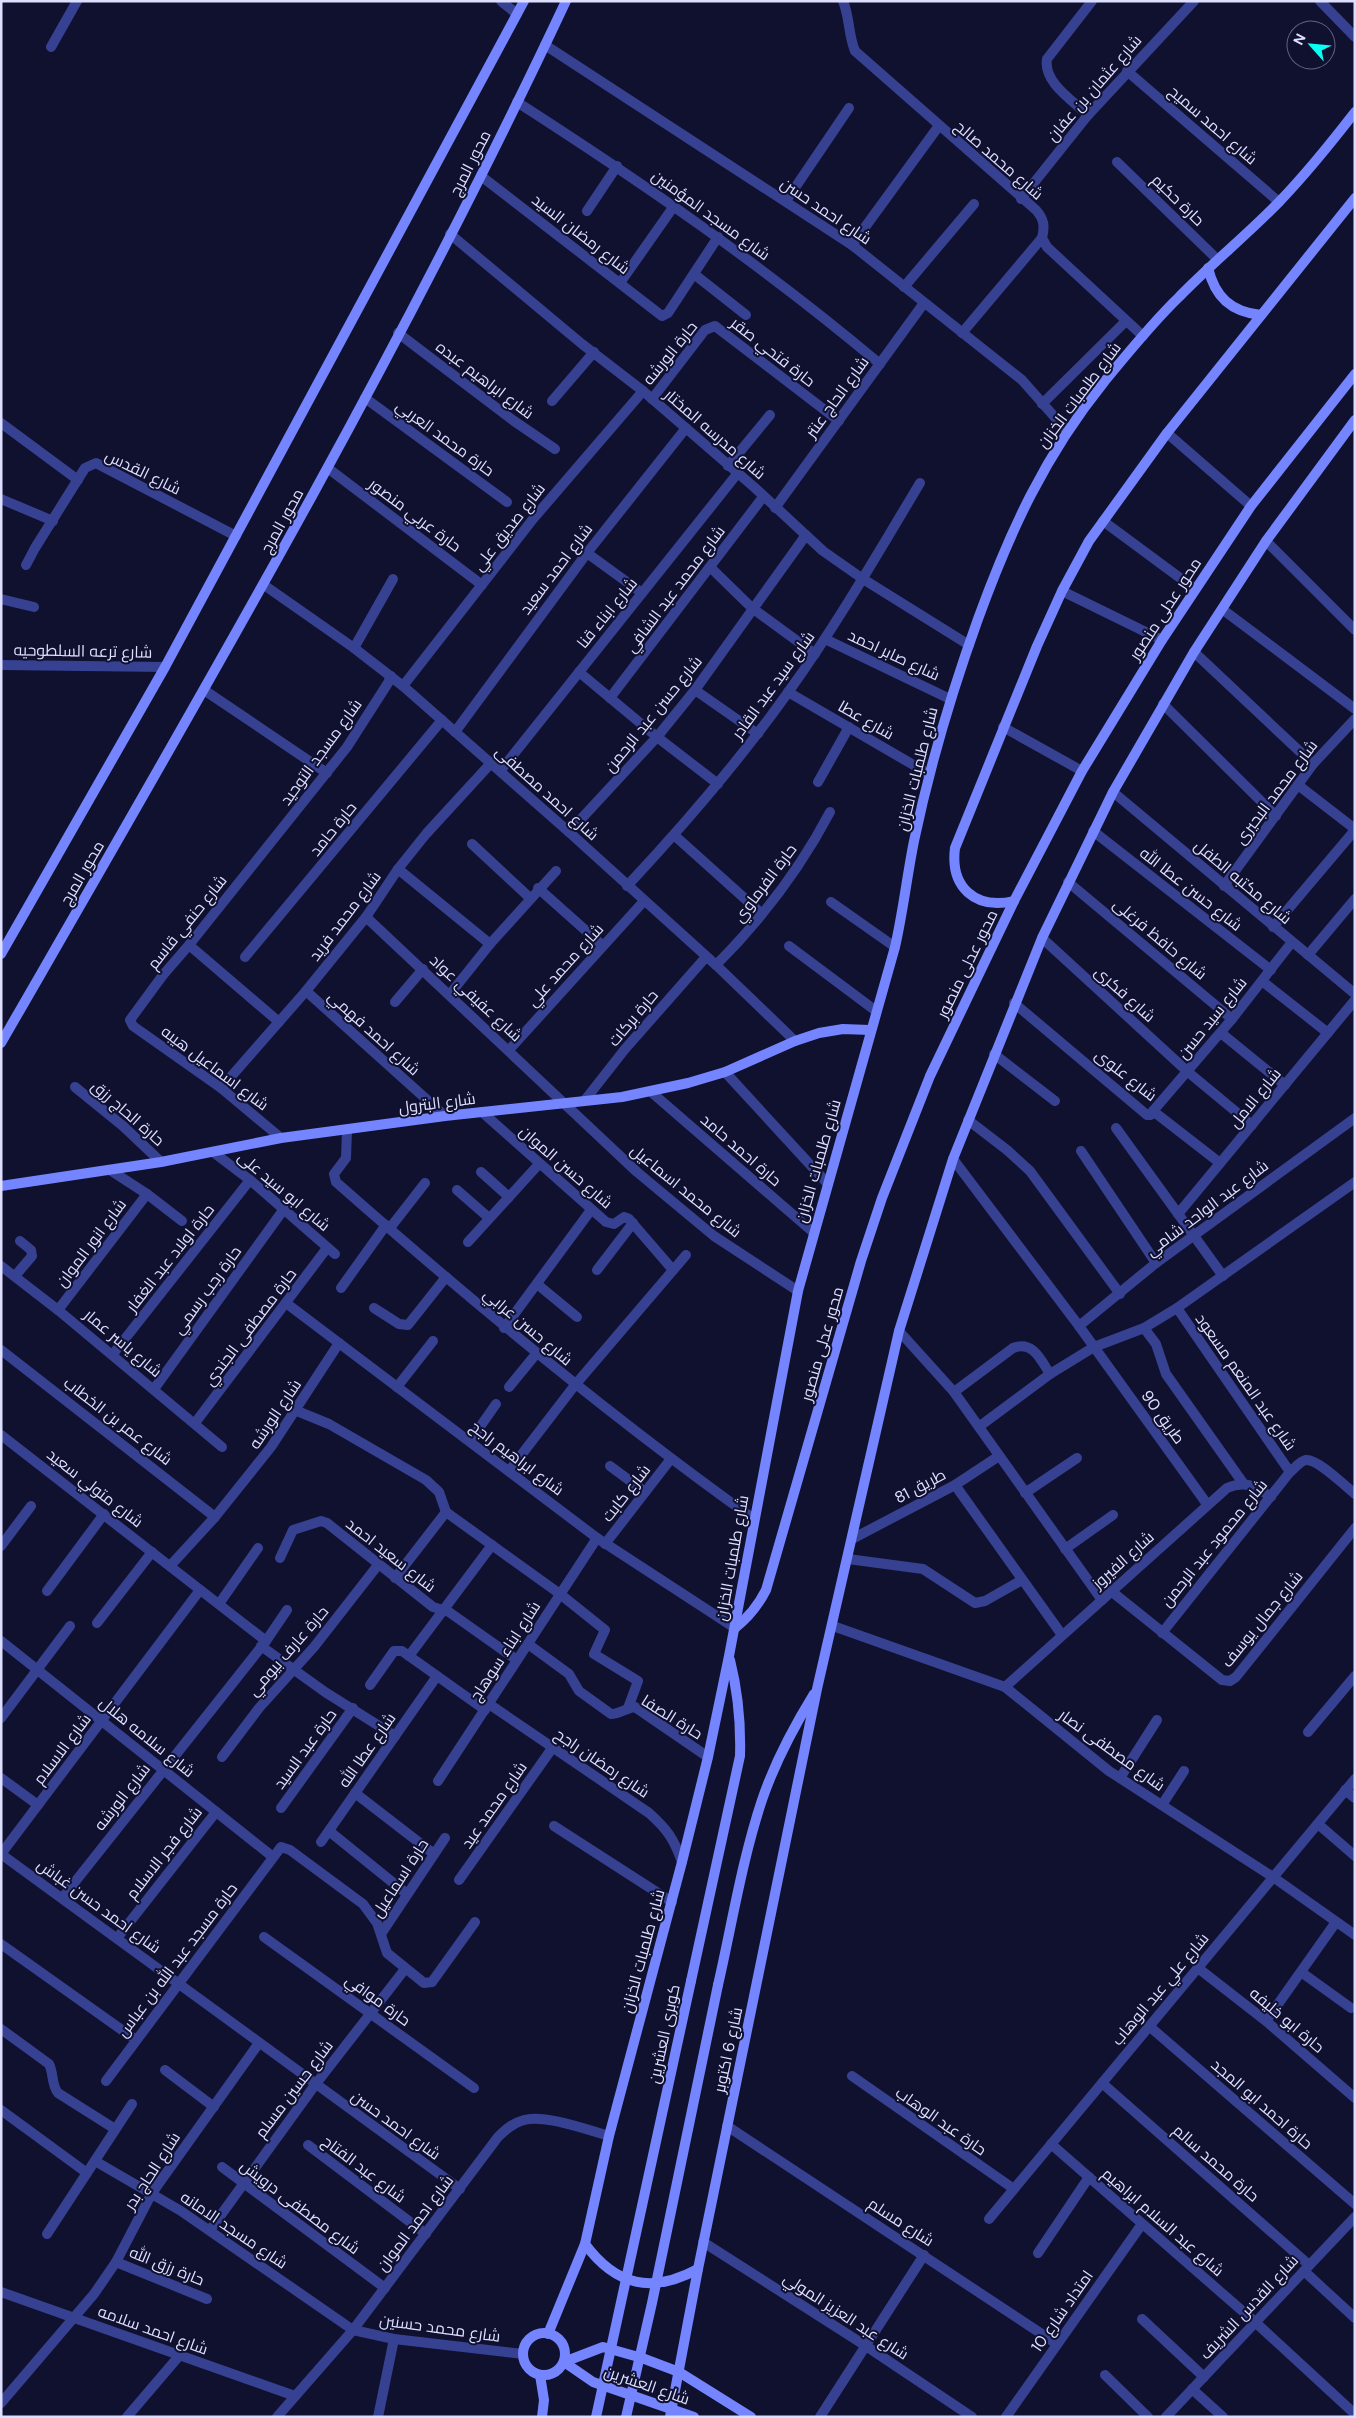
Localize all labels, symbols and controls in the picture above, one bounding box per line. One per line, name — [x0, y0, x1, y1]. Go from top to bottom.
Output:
north arrow — [1286, 20, 1336, 70]
street label: شارع عثمان بن عفان — [1042, 30, 1147, 146]
text: N — [1289, 30, 1310, 48]
street label: شارع احمد سميح — [1164, 81, 1262, 170]
street label: شارع محمد صالح — [950, 116, 1048, 205]
street label: محور المرج — [444, 127, 496, 200]
street label: شارع مسجد المؤمنين — [647, 165, 774, 266]
street label: حارة حكيم — [1146, 169, 1209, 231]
street label: شارع احمد حسن — [776, 173, 876, 250]
street label: شارع رمضان السيد — [527, 189, 634, 280]
street label: حارة فتحي صقر — [724, 312, 820, 394]
street label: حارة الورشه — [638, 317, 702, 389]
street label: شارع ابراهيم عبده — [431, 336, 538, 424]
street label: شارع طلمبات الخزان — [1032, 338, 1126, 453]
street label: شارع الحاج عنتر — [800, 352, 874, 443]
street label: شارع مدرسه المختار — [658, 383, 770, 485]
street label: حارة محمد العربي — [390, 395, 499, 483]
street label: شارع القدس — [101, 445, 185, 500]
street label: حارة عربي منصور — [362, 473, 465, 559]
street label: شارع صديق علي — [468, 479, 552, 577]
street label: محور المرج — [256, 485, 309, 558]
street label: شارع احمد سعيد — [515, 519, 598, 619]
street label: شارع محمد عبد الشافي — [620, 521, 732, 658]
street label: محور عدلى منصور — [1123, 554, 1206, 665]
street label: شارع ابناء قنا — [572, 573, 643, 653]
street label: شارع صابر احمد — [844, 625, 943, 686]
street label: شارع سيد عبد القادر — [726, 627, 820, 745]
street label: شارع ترعه السلطوحيه — [13, 639, 153, 664]
street label: شارع حسن عبد الرحمن — [599, 651, 707, 777]
street label: شارع مسجد التوحيد — [275, 695, 367, 810]
street label: شارع عطا — [834, 696, 898, 745]
street label: شارع طلمبات الخزان — [891, 705, 944, 834]
street label: شارع محمد البحيرى — [1230, 735, 1323, 849]
street label: شارع احمد مصطفى — [490, 741, 603, 846]
street label: حارة حامد — [305, 798, 361, 860]
street label: شارع مكتبه الطفل — [1189, 835, 1296, 930]
street label: محور المرج — [55, 837, 110, 910]
street label: حارة الفرماوي — [729, 839, 804, 928]
street label: شارع حسن عطا الله — [1135, 842, 1247, 936]
street label: شارع محمد فريد — [304, 867, 387, 966]
street label: شارع حنفي قاسم — [142, 870, 234, 975]
street label: شارع حافظ فرغلى — [1108, 894, 1211, 985]
street label: محور عدلى منصور — [931, 906, 1002, 1023]
street label: شارع محمد علي — [522, 919, 610, 1013]
street label: شارع عفيفي عواد — [423, 950, 527, 1048]
street label: شارع فكرى — [1090, 961, 1160, 1028]
street label: شارع سيد حسن — [1173, 973, 1252, 1064]
street label: حارة بركات — [603, 985, 663, 1051]
street label: شارع احمد فهمي — [321, 986, 425, 1082]
street label: شارع اسماعيل هيبه — [156, 1021, 273, 1116]
street label: شارع علوى — [1090, 1044, 1161, 1107]
street label: شارع الامل — [1224, 1064, 1286, 1133]
street label: حارة الحاج رزق — [86, 1075, 169, 1151]
street label: شارع البترول — [397, 1088, 477, 1119]
street label: شارع طلمبات الخزان — [790, 1097, 847, 1225]
street label: حارة احمد حامد — [696, 1109, 786, 1191]
street label: شارع حسن الموان — [514, 1121, 617, 1214]
street label: شارع محمد اسماعيل — [625, 1140, 746, 1243]
street label: شارع ابو سيد على — [233, 1146, 335, 1237]
street label: شارع عبد الواحد شامي — [1141, 1155, 1274, 1263]
street label: شارع انور الموان — [51, 1195, 132, 1292]
street label: حارة اولاد عبد الغفار — [121, 1200, 219, 1317]
street label: حارة رجب رسمي — [168, 1242, 249, 1340]
street label: حارة مصطفى الجندي — [199, 1264, 303, 1392]
street label: شارع حسن عرابي — [477, 1284, 577, 1373]
street label: محور عدلى منصور — [795, 1284, 848, 1405]
street label: شارع ياسر عمار — [78, 1304, 166, 1382]
street label: شارع عبد المنعم مسعود — [1190, 1309, 1301, 1455]
street label: شارع عمر بن الخطاب — [59, 1372, 176, 1471]
street label: شارع الورشه — [244, 1375, 307, 1454]
street label: طريق 90 — [1136, 1386, 1190, 1448]
street label: شارع ابراهيم راجح — [465, 1416, 568, 1501]
street label: شارع متولي سعيد — [41, 1444, 147, 1535]
street label: شارع كابت — [597, 1460, 656, 1527]
street label: طريق 81 — [891, 1464, 949, 1508]
street label: شارع محمود عبد الرحمن — [1156, 1475, 1273, 1612]
street label: شارع طلمبات الخزان — [711, 1494, 754, 1623]
street label: شارع سعيد احمد — [341, 1513, 440, 1598]
street label: شارع الفيروز — [1087, 1527, 1159, 1595]
street label: شارع جمال يوسف — [1217, 1566, 1308, 1672]
street label: شارع ابناء سوهاج — [465, 1597, 546, 1706]
street label: حارة عارف بيومي — [243, 1601, 335, 1703]
street label: حارة الصفا — [637, 1690, 707, 1744]
street label: شارع سلامه هلال — [94, 1692, 199, 1783]
street label: شارع مصطفى نصار — [1053, 1704, 1169, 1797]
street label: حارة عبد السيد — [269, 1705, 341, 1793]
street label: شارع عطا الله — [333, 1708, 401, 1792]
street label: شارع الاسلام — [28, 1709, 96, 1789]
street label: شارع رمضان راجح — [550, 1723, 654, 1803]
street label: شارع محمد عيد — [456, 1757, 533, 1853]
street label: شارع الورشه — [89, 1759, 156, 1836]
street label: شارع فجر الاسلام — [121, 1802, 208, 1904]
street label: حارة اسماعيل — [367, 1835, 433, 1921]
street label: شارع احمد حسن غباش — [32, 1854, 165, 1959]
street label: حارة مسجد عبد الله بن عباس — [112, 1878, 242, 2042]
street label: شارع طلمبات الخزان — [616, 1887, 671, 2015]
street label: شارع علي عبد الوهاب — [1107, 1928, 1216, 2052]
street label: حارة موافي — [339, 1969, 415, 2033]
street label: كوبرى العشرين — [643, 1983, 685, 2085]
street label: حارة ابو خليفه — [1245, 1983, 1329, 2057]
street label: شارع 6 اكتوبر — [708, 2005, 748, 2096]
street label: شارع حسين مسلم — [250, 2036, 339, 2143]
street label: حارة احمد ابو المجد — [1207, 2054, 1317, 2154]
street label: حارة عبد الوهاب — [891, 2082, 991, 2160]
street label: شارع احمد حسن — [347, 2085, 445, 2165]
street label: حارة محمد سالم — [1168, 2120, 1264, 2207]
street label: شارع الحاج بدر — [118, 2128, 186, 2215]
street label: شارع عبد الفتاح — [317, 2131, 410, 2208]
street label: شارع مصطفى درويش — [235, 2155, 364, 2260]
street label: شارع عبد السلام ابراهيم — [1097, 2163, 1229, 2282]
street label: شارع احمد الموان — [372, 2170, 459, 2276]
street label: شارع مسجد الامانه — [176, 2186, 292, 2274]
street label: شارع مسلم — [863, 2193, 938, 2252]
street label: حارة رزق الله — [126, 2241, 208, 2291]
street label: شارع القدس الشريف — [1195, 2250, 1304, 2365]
street label: امتداد شارع 10 — [1026, 2266, 1099, 2357]
street label: شارع عبد العزيز المولي — [778, 2268, 913, 2367]
street label: شارع احمد سلامه — [95, 2300, 211, 2361]
street label: شارع محمد حسنين — [378, 2309, 502, 2348]
street label: شارع العشرين — [601, 2361, 693, 2410]

